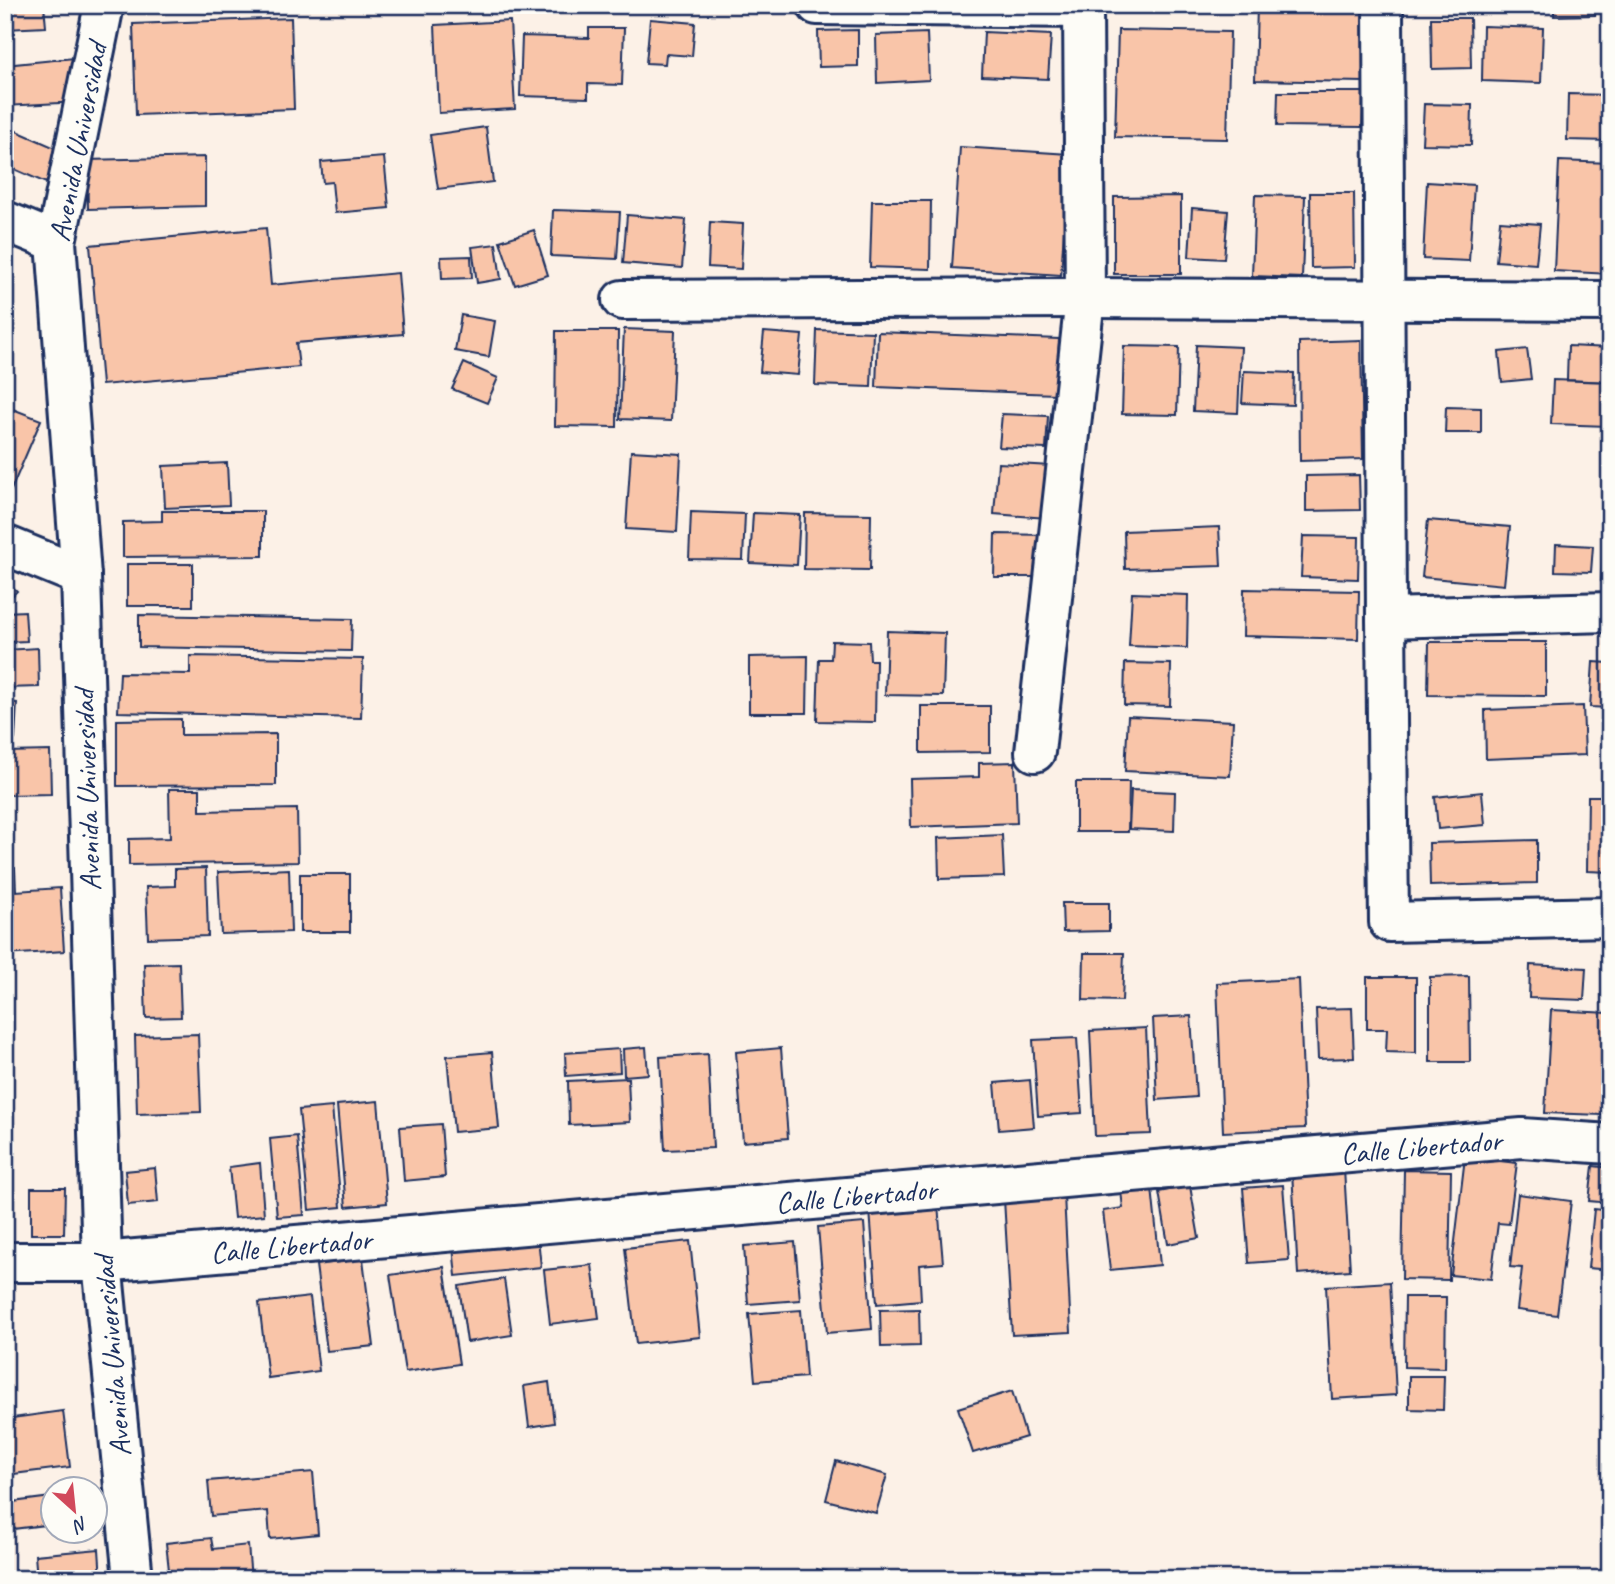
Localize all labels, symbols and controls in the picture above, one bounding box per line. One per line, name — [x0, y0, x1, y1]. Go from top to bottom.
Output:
street label: Avenida Universidad — [40, 35, 117, 245]
street label: Avenida Universidad — [64, 684, 110, 891]
street label: Calle Libertador — [1339, 1121, 1506, 1173]
street label: Calle Libertador — [774, 1170, 941, 1222]
street label: Calle Libertador — [209, 1220, 376, 1272]
street label: Avenida Universidad — [84, 1250, 140, 1458]
north arrow — [38, 1476, 108, 1546]
text: N — [68, 1511, 92, 1539]

